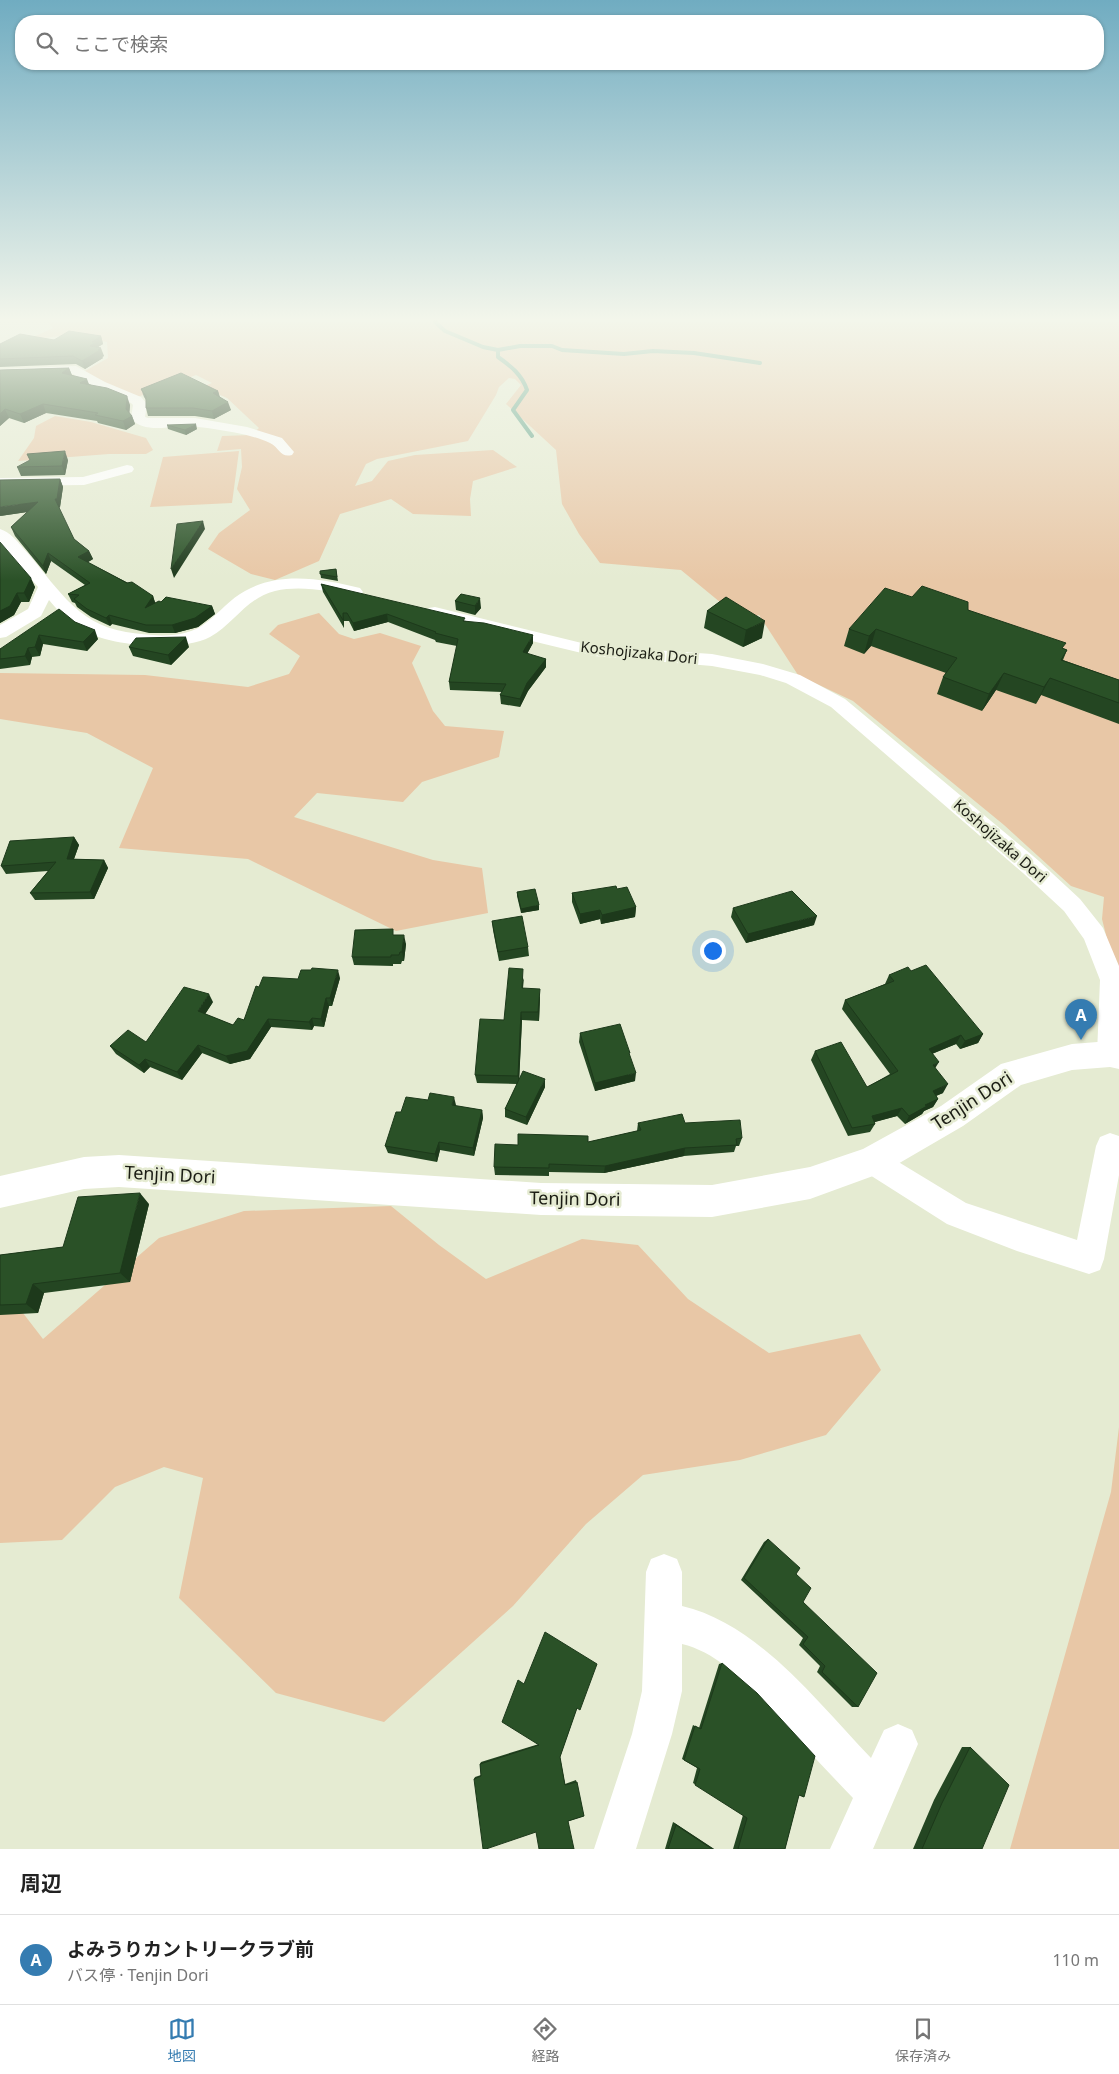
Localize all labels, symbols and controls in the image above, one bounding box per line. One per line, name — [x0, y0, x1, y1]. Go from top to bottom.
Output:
search box — [15, 15, 1104, 70]
icon: search — [33, 29, 61, 57]
text: ここで検索 — [73, 31, 168, 57]
street label: Koshojizaka Dori — [580, 636, 699, 668]
street label: Koshojizaka Dori — [950, 794, 1052, 886]
your location — [700, 938, 726, 964]
pin: A — [1065, 999, 1097, 1040]
street label: Tenjin Dori — [927, 1065, 1016, 1135]
street label: Tenjin Dori — [124, 1160, 216, 1188]
street label: Tenjin Dori — [529, 1185, 621, 1211]
text: 周辺 — [20, 1869, 62, 1897]
text: よみうりカントリークラブ前 — [67, 1936, 314, 1962]
text: A — [30, 1949, 42, 1971]
text: 110 m — [1052, 1949, 1099, 1971]
text: バス停 · Tenjin Dori — [67, 1964, 209, 1986]
tab: 地図 — [168, 2015, 196, 2065]
tab: 経路 — [531, 2015, 559, 2065]
tab: 保存済み — [895, 2015, 951, 2065]

